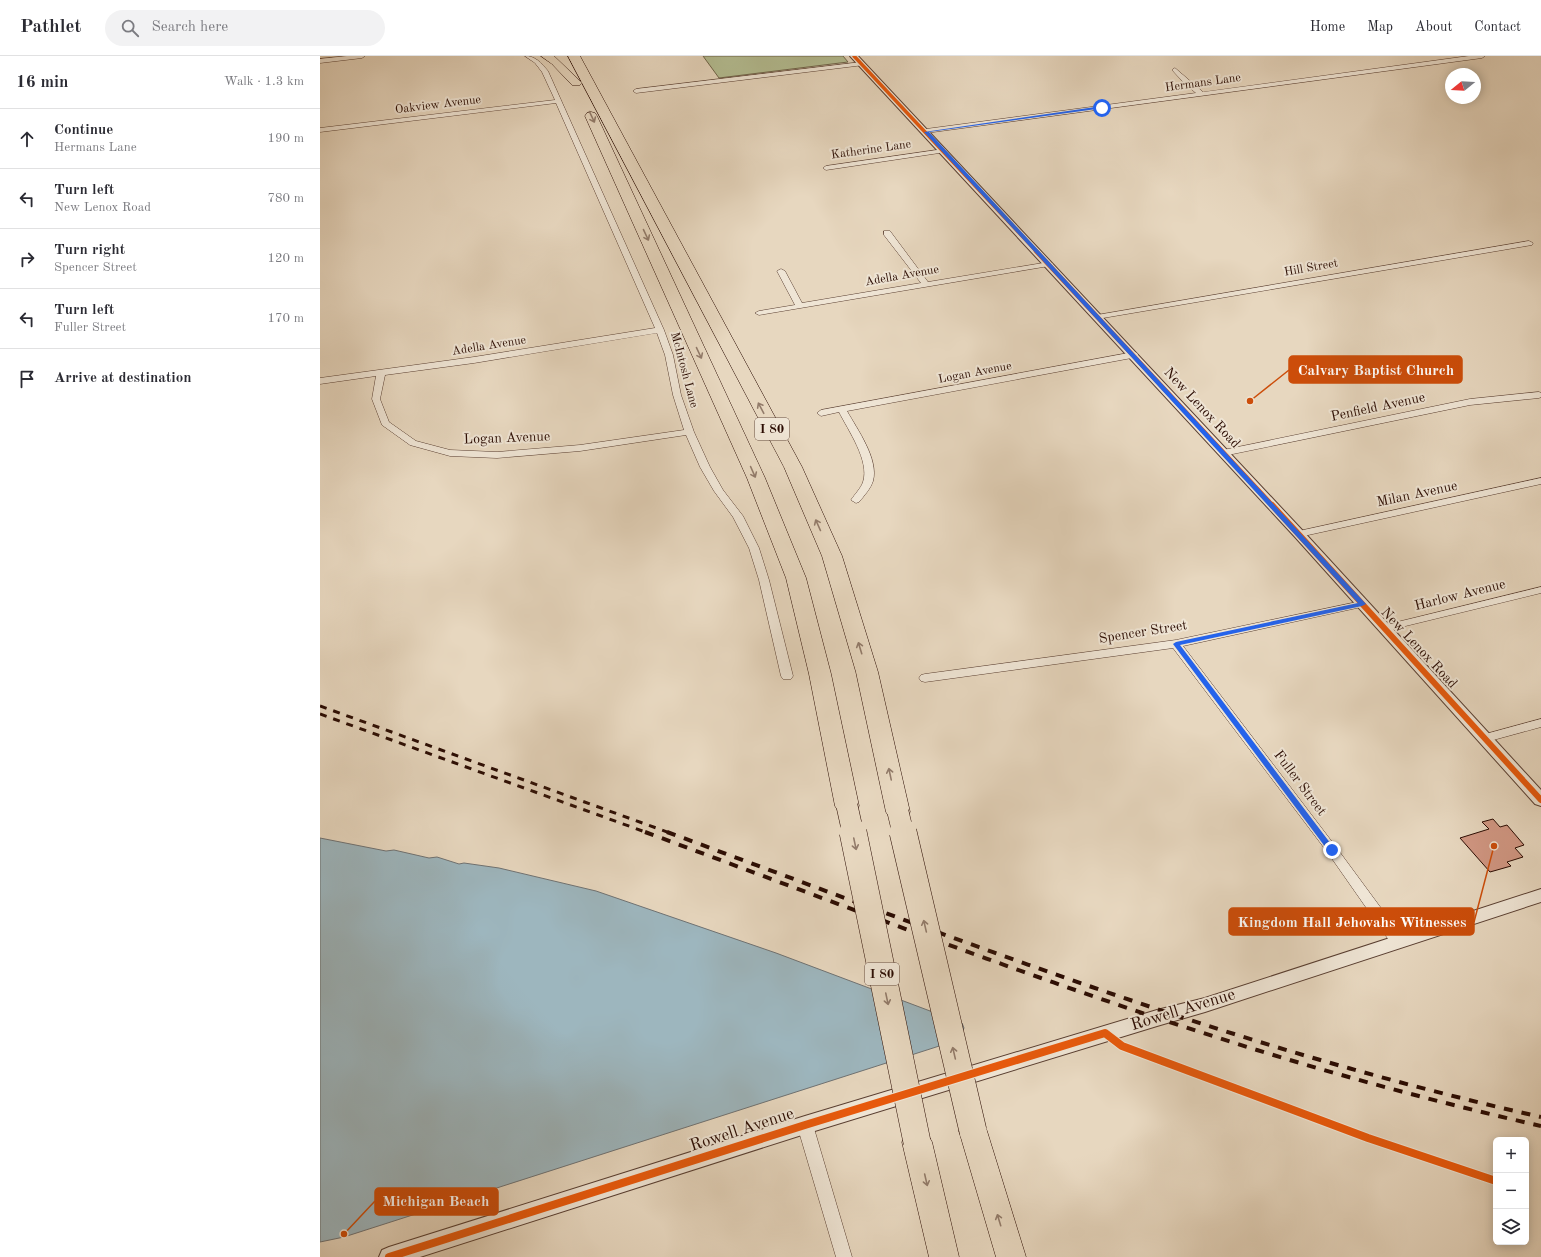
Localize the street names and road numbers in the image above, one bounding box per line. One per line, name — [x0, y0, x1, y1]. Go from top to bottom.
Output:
street label: Hermans Lane — [1164, 72, 1242, 94]
street label: Oakview Avenue — [394, 94, 482, 116]
street label: Katherine Lane — [830, 138, 912, 162]
street label: Hill Street — [1283, 257, 1339, 279]
street label: Adella Avenue — [864, 264, 940, 288]
street label: McIntosh Lane — [668, 331, 700, 410]
street label: Adella Avenue — [451, 334, 527, 358]
street label: Logan Avenue — [937, 360, 1013, 386]
street label: New Lenox Road — [1161, 365, 1243, 451]
street label: Penfield Avenue — [1330, 390, 1426, 424]
road number: I 80 — [755, 418, 789, 440]
street label: Logan Avenue — [463, 429, 551, 447]
street label: Milan Avenue — [1375, 479, 1459, 509]
street label: Harlow Avenue — [1413, 577, 1507, 613]
street label: New Lenox Road — [1378, 605, 1460, 691]
street label: Spencer Street — [1098, 618, 1188, 646]
street label: Fuller Street — [1271, 748, 1329, 818]
road number: I 80 — [865, 963, 899, 985]
street label: Rowell Avenue — [1129, 986, 1238, 1034]
street label: Rowell Avenue — [688, 1105, 796, 1155]

